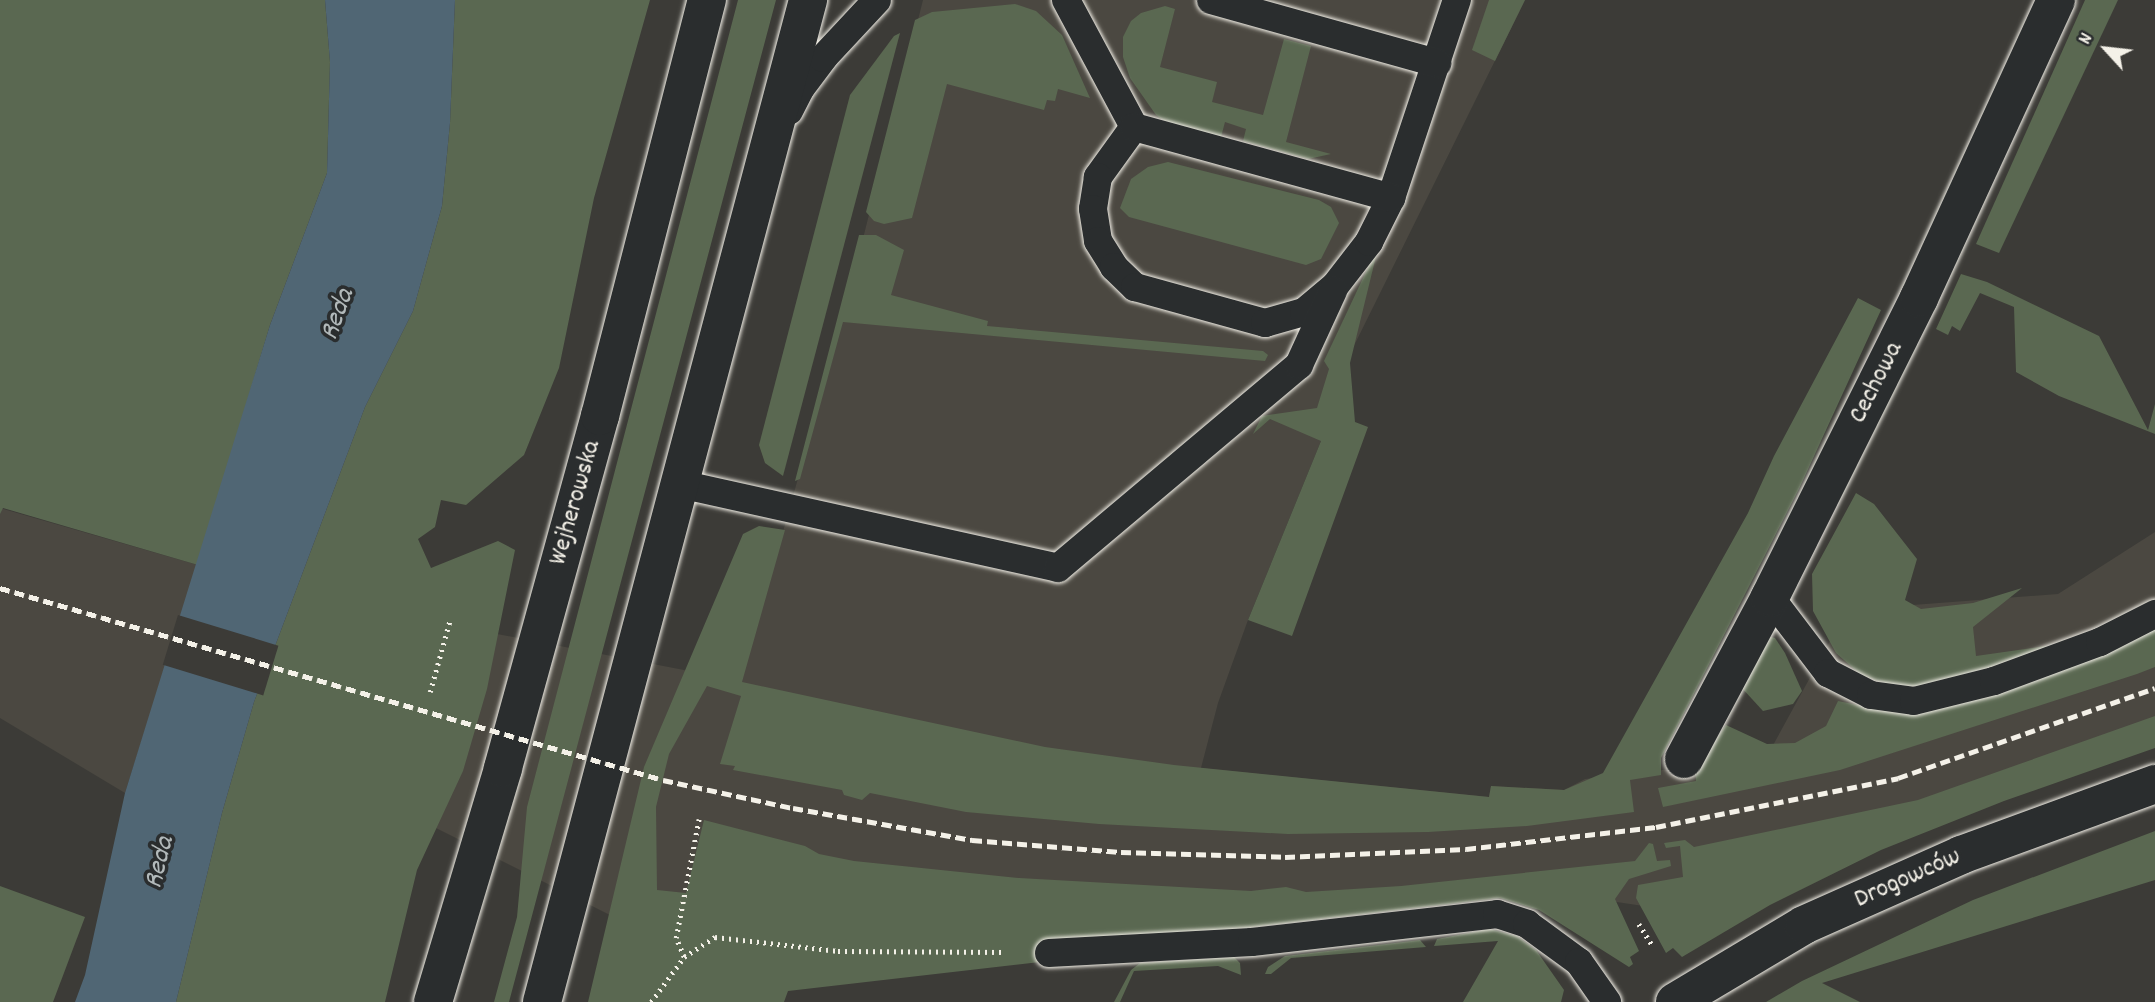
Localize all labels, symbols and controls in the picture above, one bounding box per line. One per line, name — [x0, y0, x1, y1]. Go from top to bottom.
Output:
north arrow — [2071, 14, 2141, 84]
text: N — [2073, 29, 2101, 50]
water label: Reda — [314, 285, 364, 345]
street label: Cechowa — [1843, 337, 1911, 429]
street label: Wejherowska — [543, 437, 609, 569]
water label: Reda — [138, 834, 184, 892]
street label: Drogowców — [1850, 842, 1966, 916]

